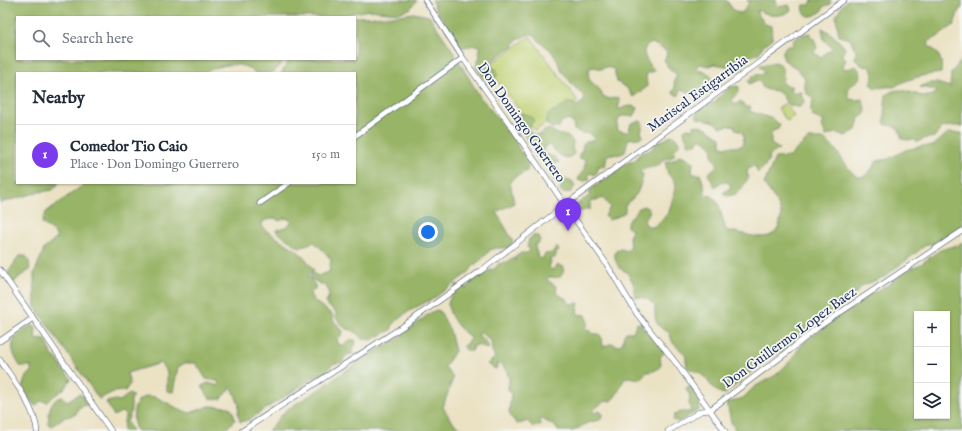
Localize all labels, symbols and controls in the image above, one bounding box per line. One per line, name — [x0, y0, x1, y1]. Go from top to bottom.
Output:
search box — [16, 16, 356, 60]
icon: search — [30, 27, 52, 49]
text: Search here — [62, 29, 133, 48]
street label: Mariscal Estigarribia — [644, 51, 752, 136]
street label: Don Domingo Guerrero — [473, 59, 570, 186]
text: Nearby — [32, 88, 85, 109]
text: Comedor Tio Caio — [70, 137, 188, 156]
text: 1 — [43, 146, 47, 163]
text: 150 m — [311, 146, 340, 163]
text: Place · Don Domingo Guerrero — [70, 156, 239, 173]
pin: 1 — [555, 198, 581, 231]
your location — [418, 222, 438, 242]
street label: Don Guillermo Lopez Baez — [719, 283, 861, 393]
map controls — [914, 311, 950, 419]
button: + — [914, 311, 950, 347]
button: − — [914, 347, 950, 383]
button: layers — [914, 383, 950, 419]

